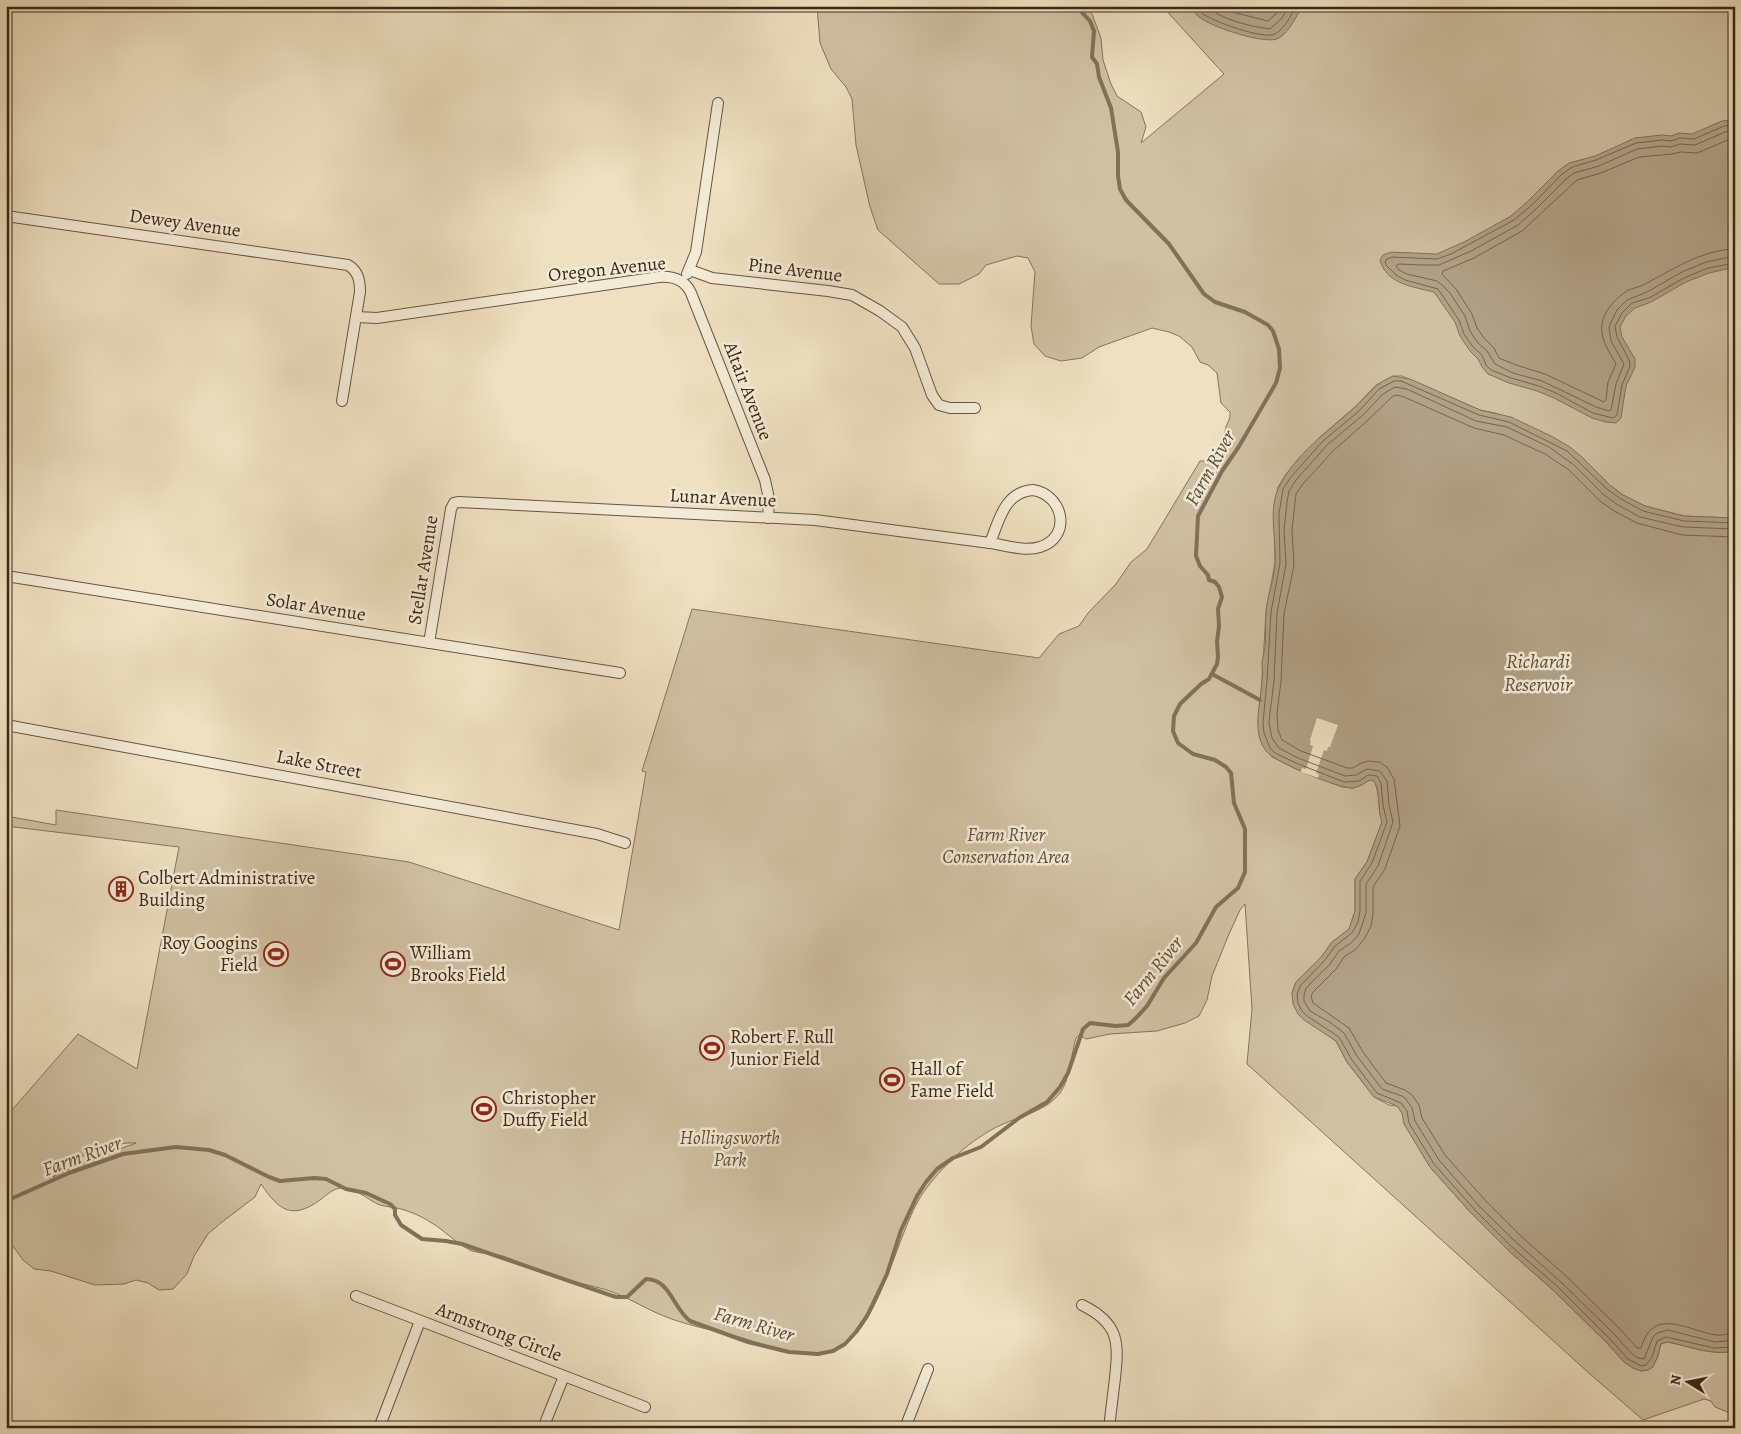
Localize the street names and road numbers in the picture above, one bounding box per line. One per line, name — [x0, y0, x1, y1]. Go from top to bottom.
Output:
street label: Dewey Avenue — [128, 202, 242, 244]
street label: Oregon Avenue — [547, 250, 667, 288]
street label: Pine Avenue — [746, 251, 844, 289]
street label: Altair Avenue — [717, 337, 779, 444]
street label: Lunar Avenue — [669, 482, 777, 514]
street label: Stellar Avenue — [402, 513, 444, 627]
street label: Solar Avenue — [264, 586, 368, 628]
street label: Lake Street — [274, 743, 364, 785]
street label: Armstrong Circle — [431, 1296, 566, 1368]

